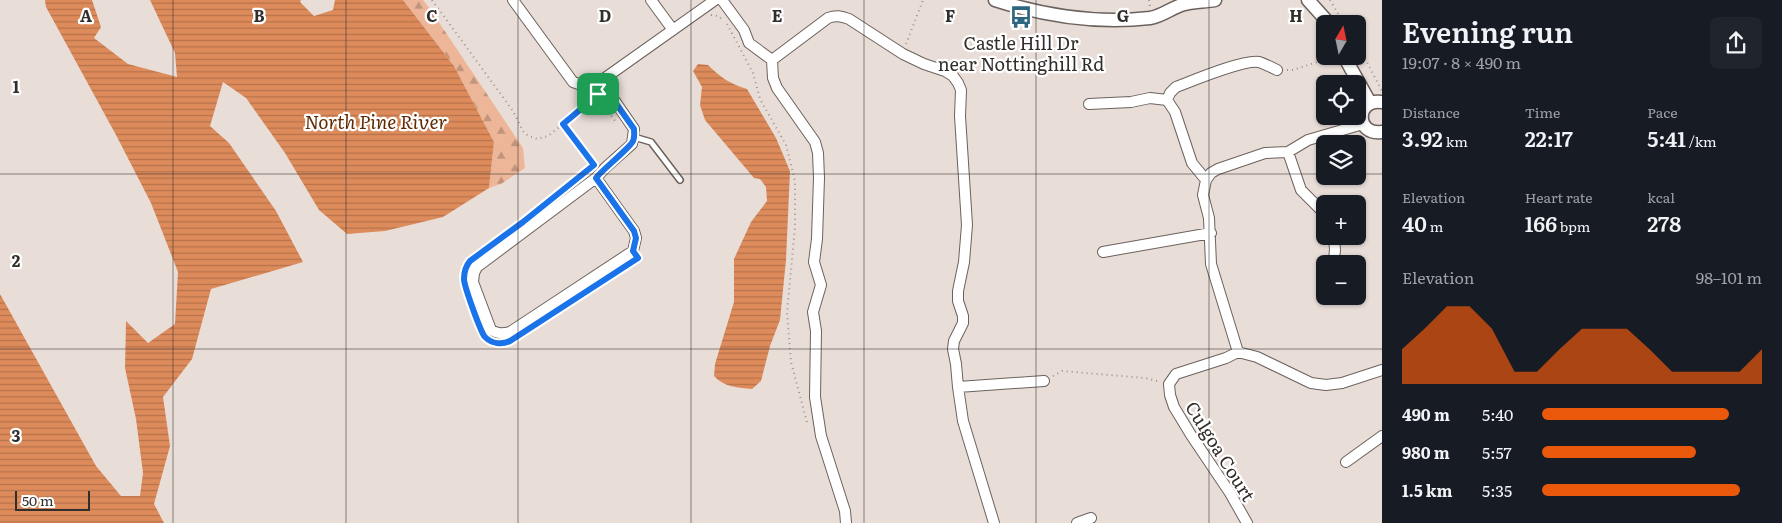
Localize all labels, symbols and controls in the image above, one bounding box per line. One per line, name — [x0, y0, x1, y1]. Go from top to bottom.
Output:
text: A — [80, 3, 92, 27]
text: B — [253, 3, 265, 27]
text: C — [426, 3, 438, 27]
text: D — [599, 3, 611, 27]
text: E — [772, 3, 783, 27]
text: F — [945, 3, 955, 27]
text: G — [1117, 3, 1129, 27]
text: H — [1289, 3, 1303, 27]
bus stop icon: Castle Hill Dr near Nottinghill Rd — [1008, 4, 1034, 30]
text: Evening run — [1402, 10, 1573, 52]
north arrow — [1316, 15, 1366, 65]
map controls — [1316, 15, 1366, 305]
button: share — [1710, 17, 1762, 69]
place label: Castle Hill Dr near Nottinghill Rd — [938, 29, 1104, 77]
text: 19:07 · 8 × 490 m — [1402, 50, 1521, 74]
pin — [577, 73, 619, 115]
text: 1 — [13, 74, 20, 98]
button: locate — [1316, 75, 1366, 125]
icon: arrive — [584, 80, 612, 108]
text: Distance — [1402, 102, 1460, 122]
text: Time — [1525, 102, 1560, 122]
text: Pace — [1647, 102, 1677, 122]
water label: North Pine River — [305, 107, 448, 135]
text: 3.92 — [1402, 122, 1443, 153]
text: 22:17 — [1525, 122, 1573, 153]
text: 5:41 — [1647, 122, 1686, 153]
text: km — [1443, 131, 1468, 151]
text: /km — [1686, 131, 1717, 151]
button: layers — [1316, 135, 1366, 185]
text: Elevation — [1402, 187, 1465, 207]
text: Heart rate — [1525, 187, 1593, 207]
text: kcal — [1647, 187, 1675, 207]
button: + — [1316, 195, 1366, 245]
text: 40 — [1402, 207, 1427, 238]
text: 166 — [1525, 207, 1557, 238]
text: 278 — [1647, 207, 1681, 238]
text: m — [1427, 216, 1443, 236]
text: bpm — [1557, 216, 1590, 236]
text: 2 — [12, 248, 21, 272]
button: − — [1316, 255, 1366, 305]
text: Elevation — [1402, 265, 1474, 289]
text: 98–101 m — [1696, 265, 1762, 289]
street label: Culgoa Court — [1179, 396, 1263, 507]
text: 490 m — [1402, 402, 1450, 426]
text: 5:40 — [1482, 402, 1513, 426]
text: 3 — [12, 423, 21, 447]
text: 980 m — [1402, 440, 1450, 464]
text: 5:57 — [1482, 440, 1512, 464]
text: 1.5 km — [1402, 478, 1452, 502]
text: 5:35 — [1482, 478, 1512, 502]
scale bar — [15, 488, 90, 511]
text: 50 m — [22, 490, 54, 510]

